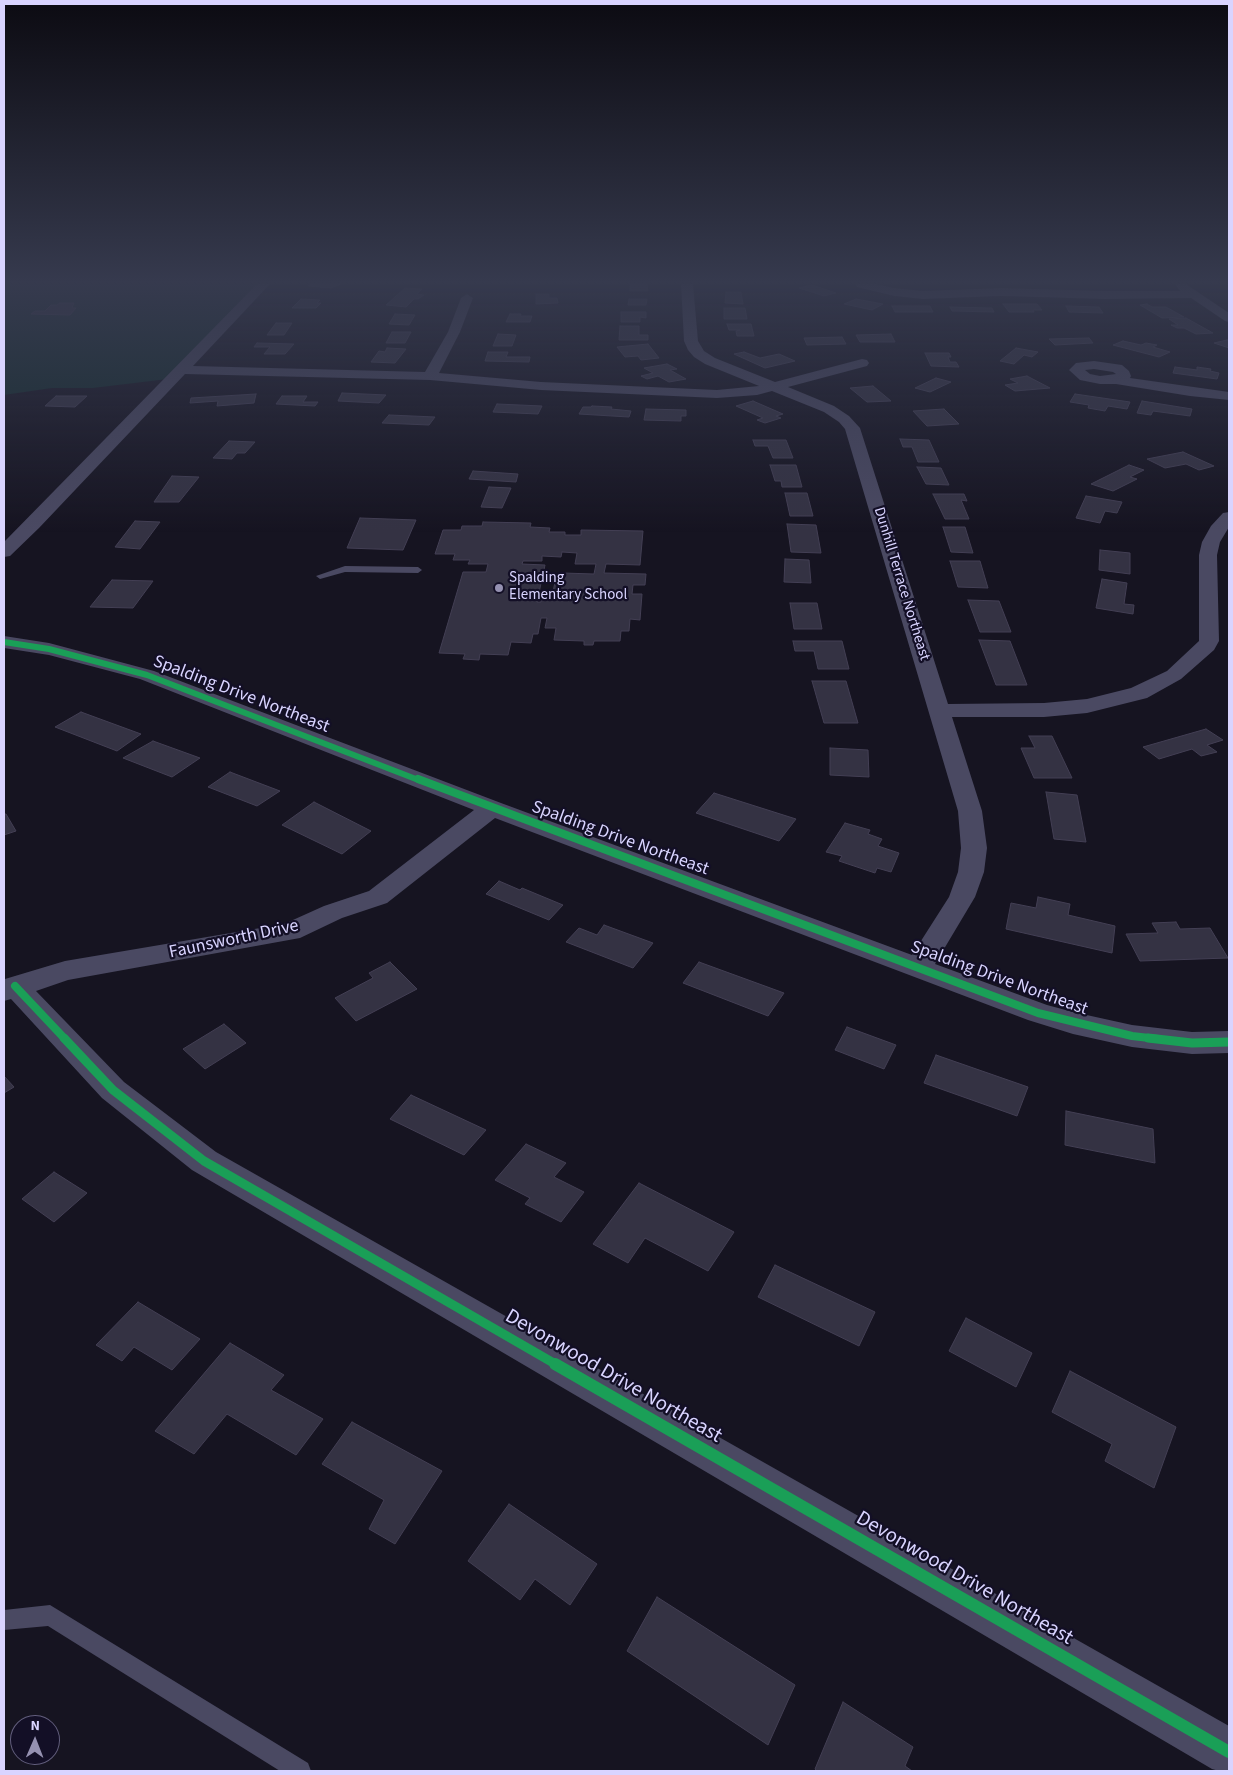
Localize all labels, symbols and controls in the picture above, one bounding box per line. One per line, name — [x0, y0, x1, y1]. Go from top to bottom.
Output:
street label: Dunhill Terrace Northeast — [869, 505, 933, 663]
place label: Spalding Elementary School — [509, 570, 627, 605]
marker: Spalding Elementary School — [493, 582, 505, 594]
street label: Spalding Drive Northeast — [150, 651, 332, 739]
street label: Spalding Drive Northeast — [528, 797, 712, 881]
street label: Faunsworth Drive — [167, 916, 301, 964]
street label: Spalding Drive Northeast — [907, 937, 1091, 1021]
street label: Devonwood Drive Northeast — [500, 1304, 726, 1450]
street label: Devonwood Drive Northeast — [851, 1506, 1077, 1652]
north arrow — [10, 1715, 60, 1765]
text: N — [30, 1716, 40, 1736]

